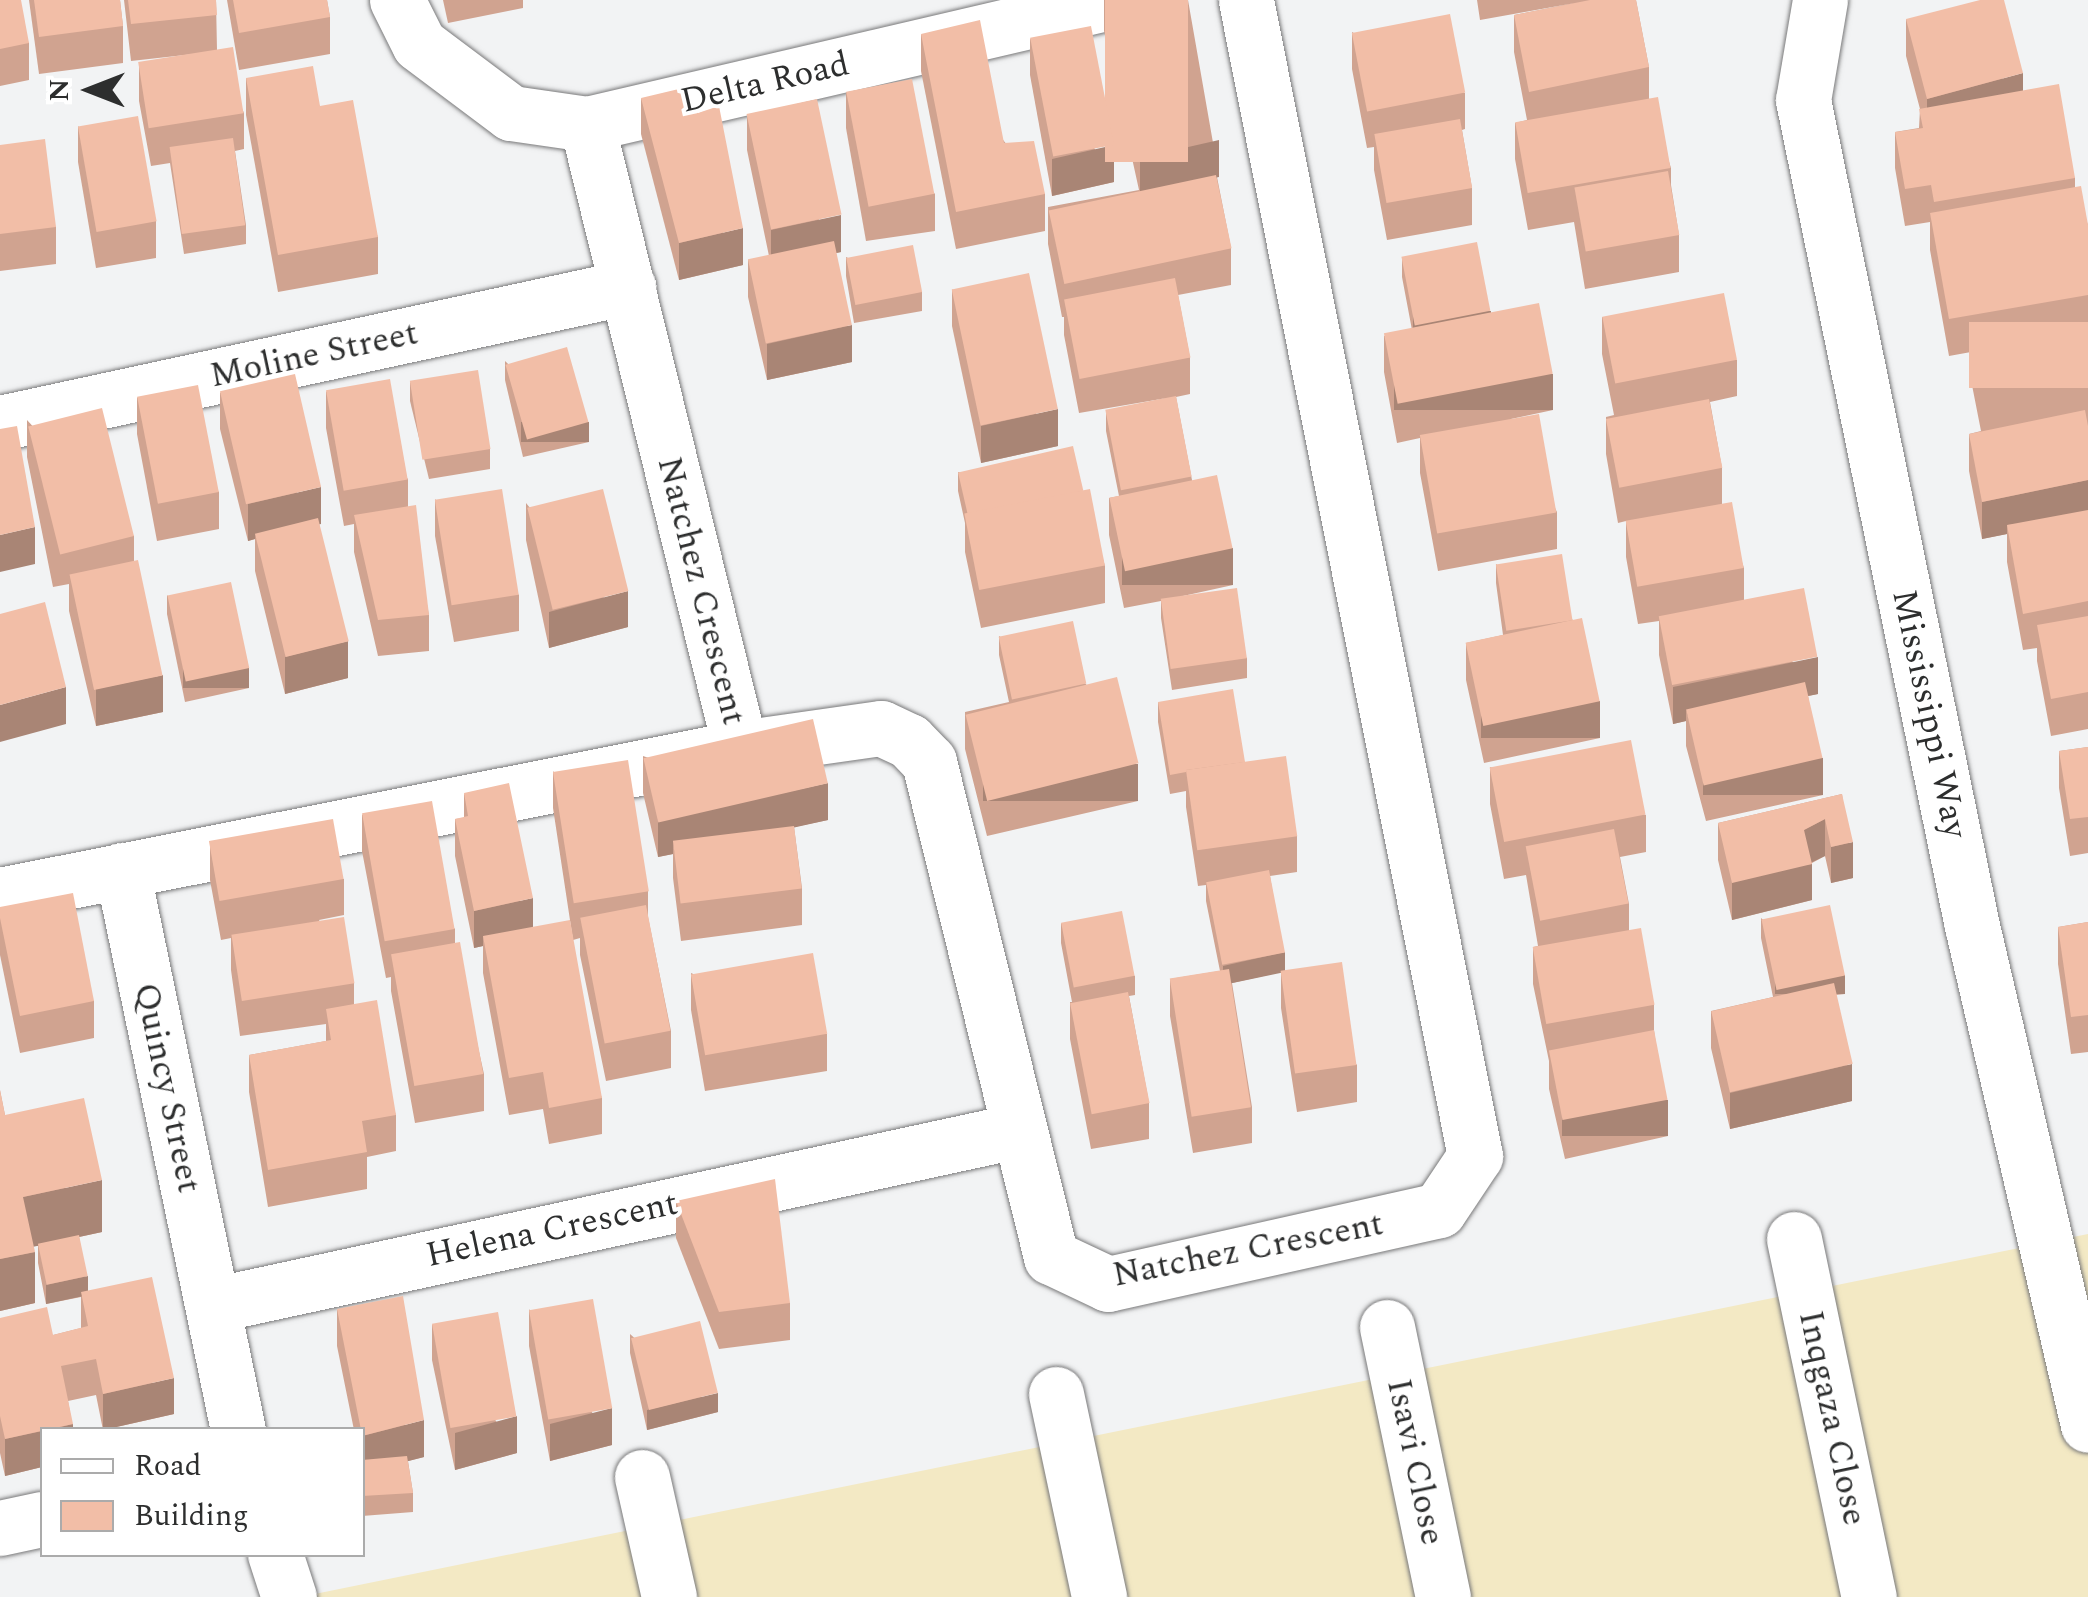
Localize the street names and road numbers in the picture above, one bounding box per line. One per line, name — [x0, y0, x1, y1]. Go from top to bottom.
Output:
street label: Delta Road — [677, 43, 853, 123]
street label: Moline Street — [206, 312, 422, 398]
street label: Natchez Crescent — [647, 453, 755, 729]
street label: Mississippi Way — [1882, 586, 1976, 842]
street label: Quincy Street — [124, 979, 210, 1197]
street label: Helena Crescent — [422, 1183, 682, 1277]
street label: Natchez Crescent — [1109, 1203, 1387, 1297]
street label: Inqgaza Close — [1789, 1307, 1875, 1529]
street label: Isavi Close — [1377, 1375, 1453, 1549]

